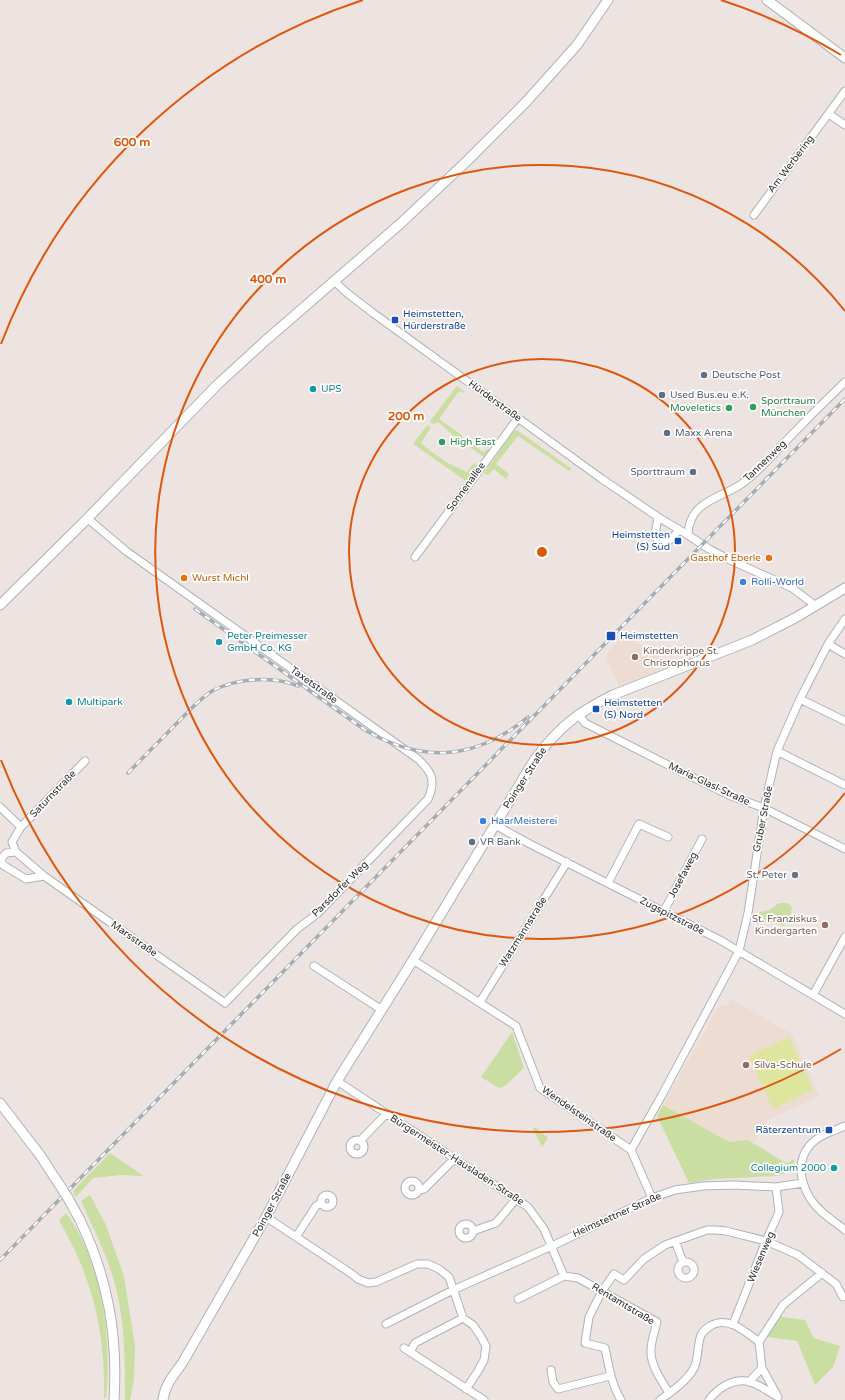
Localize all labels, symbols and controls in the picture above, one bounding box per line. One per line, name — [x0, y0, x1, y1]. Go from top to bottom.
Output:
street label: Am Werbering — [765, 133, 817, 195]
text: 600 m — [114, 135, 150, 149]
text: 400 m — [250, 272, 286, 286]
place label: Heimstetten, Hürderstraße — [403, 308, 466, 332]
marker: Heimstetten, Hürderstraße — [390, 315, 400, 325]
place label: Deutsche Post — [712, 369, 781, 381]
marker: Deutsche Post — [699, 370, 709, 380]
street label: Hürderstraße — [466, 378, 524, 424]
place label: UPS — [321, 383, 341, 395]
marker: UPS — [308, 384, 318, 394]
place label: Used Bus.eu e.K. — [670, 389, 749, 401]
marker: Used Bus.eu e.K. — [657, 390, 667, 400]
place label: Sporttraum München — [761, 395, 816, 419]
place label: Moveletics — [670, 402, 721, 414]
marker: Sporttraum München — [748, 402, 758, 412]
marker: Moveletics — [724, 403, 734, 413]
text: 200 m — [388, 409, 424, 423]
place label: Maxx Arena — [675, 427, 732, 439]
marker: Maxx Arena — [662, 428, 672, 438]
place label: High East — [450, 436, 496, 448]
marker: High East — [437, 437, 447, 447]
street label: Tannenweg — [741, 438, 789, 484]
street label: Sonnenallee — [444, 460, 488, 514]
place label: Sporttraum — [630, 466, 685, 478]
marker: Sporttraum — [688, 467, 698, 477]
place label: Heimstetten (S) Süd — [612, 529, 670, 553]
marker: Heimstetten (S) Süd — [673, 536, 683, 546]
centre of rings — [535, 545, 549, 559]
place label: Gasthof Eberle — [690, 552, 761, 564]
marker: Gasthof Eberle — [764, 553, 774, 563]
place label: Wurst Michl — [192, 572, 249, 584]
marker: Wurst Michl — [179, 573, 189, 583]
place label: Rolli-World — [751, 576, 804, 588]
marker: Rolli-World — [738, 577, 748, 587]
place label: Peter Preimesser GmbH Co. KG — [227, 630, 308, 654]
marker: Heimstetten — [605, 630, 617, 642]
place label: Heimstetten — [620, 630, 678, 642]
marker: Peter Preimesser GmbH Co. KG — [214, 637, 224, 647]
place label: Kinderkrippe St. Christophorus — [643, 645, 719, 669]
marker: Kinderkrippe St. Christophorus — [630, 652, 640, 662]
street label: Taxetstraße — [288, 664, 340, 706]
place label: Multipark — [77, 696, 123, 708]
marker: Multipark — [64, 697, 74, 707]
place label: Heimstetten (S) Nord — [604, 697, 662, 721]
marker: Heimstetten (S) Nord — [591, 704, 601, 714]
street label: Poinger Straße — [501, 745, 549, 811]
street label: Maria-Glasl-Straße — [666, 760, 752, 808]
street label: Saturnstraße — [27, 768, 79, 820]
street label: Gruber Straße — [751, 785, 775, 853]
place label: HaarMeisterei — [491, 815, 557, 827]
marker: HaarMeisterei — [478, 816, 488, 826]
place label: VR Bank — [480, 836, 521, 848]
marker: VR Bank — [467, 837, 477, 847]
street label: Josefaweg — [666, 850, 700, 900]
street label: Parsdorfer Weg — [310, 859, 370, 919]
place label: St. Peter — [747, 869, 787, 881]
marker: St. Peter — [790, 870, 800, 880]
street label: Watzmannstraße — [497, 894, 550, 969]
street label: Zugspitzstraße — [638, 895, 707, 938]
place label: St. Franziskus Kindergarten — [752, 913, 817, 937]
street label: Marsstraße — [109, 919, 160, 960]
marker: St. Franziskus Kindergarten — [820, 920, 830, 930]
place label: Silva-Schule — [754, 1059, 812, 1071]
marker: Silva-Schule — [741, 1060, 751, 1070]
street label: Wendelsteinstraße — [539, 1084, 619, 1144]
street label: Bürgermeister-Hausladen-Straße — [388, 1112, 526, 1208]
place label: Räterzentrum — [756, 1124, 821, 1136]
marker: Räterzentrum — [824, 1125, 834, 1135]
place label: Collegium 2000 — [751, 1162, 826, 1174]
marker: Collegium 2000 — [829, 1163, 839, 1173]
street label: Poinger Straße — [250, 1171, 294, 1239]
street label: Heimstettner Straße — [571, 1190, 663, 1240]
street label: Wiesenweg — [745, 1230, 777, 1284]
street label: Rentamtstraße — [590, 1281, 657, 1328]

